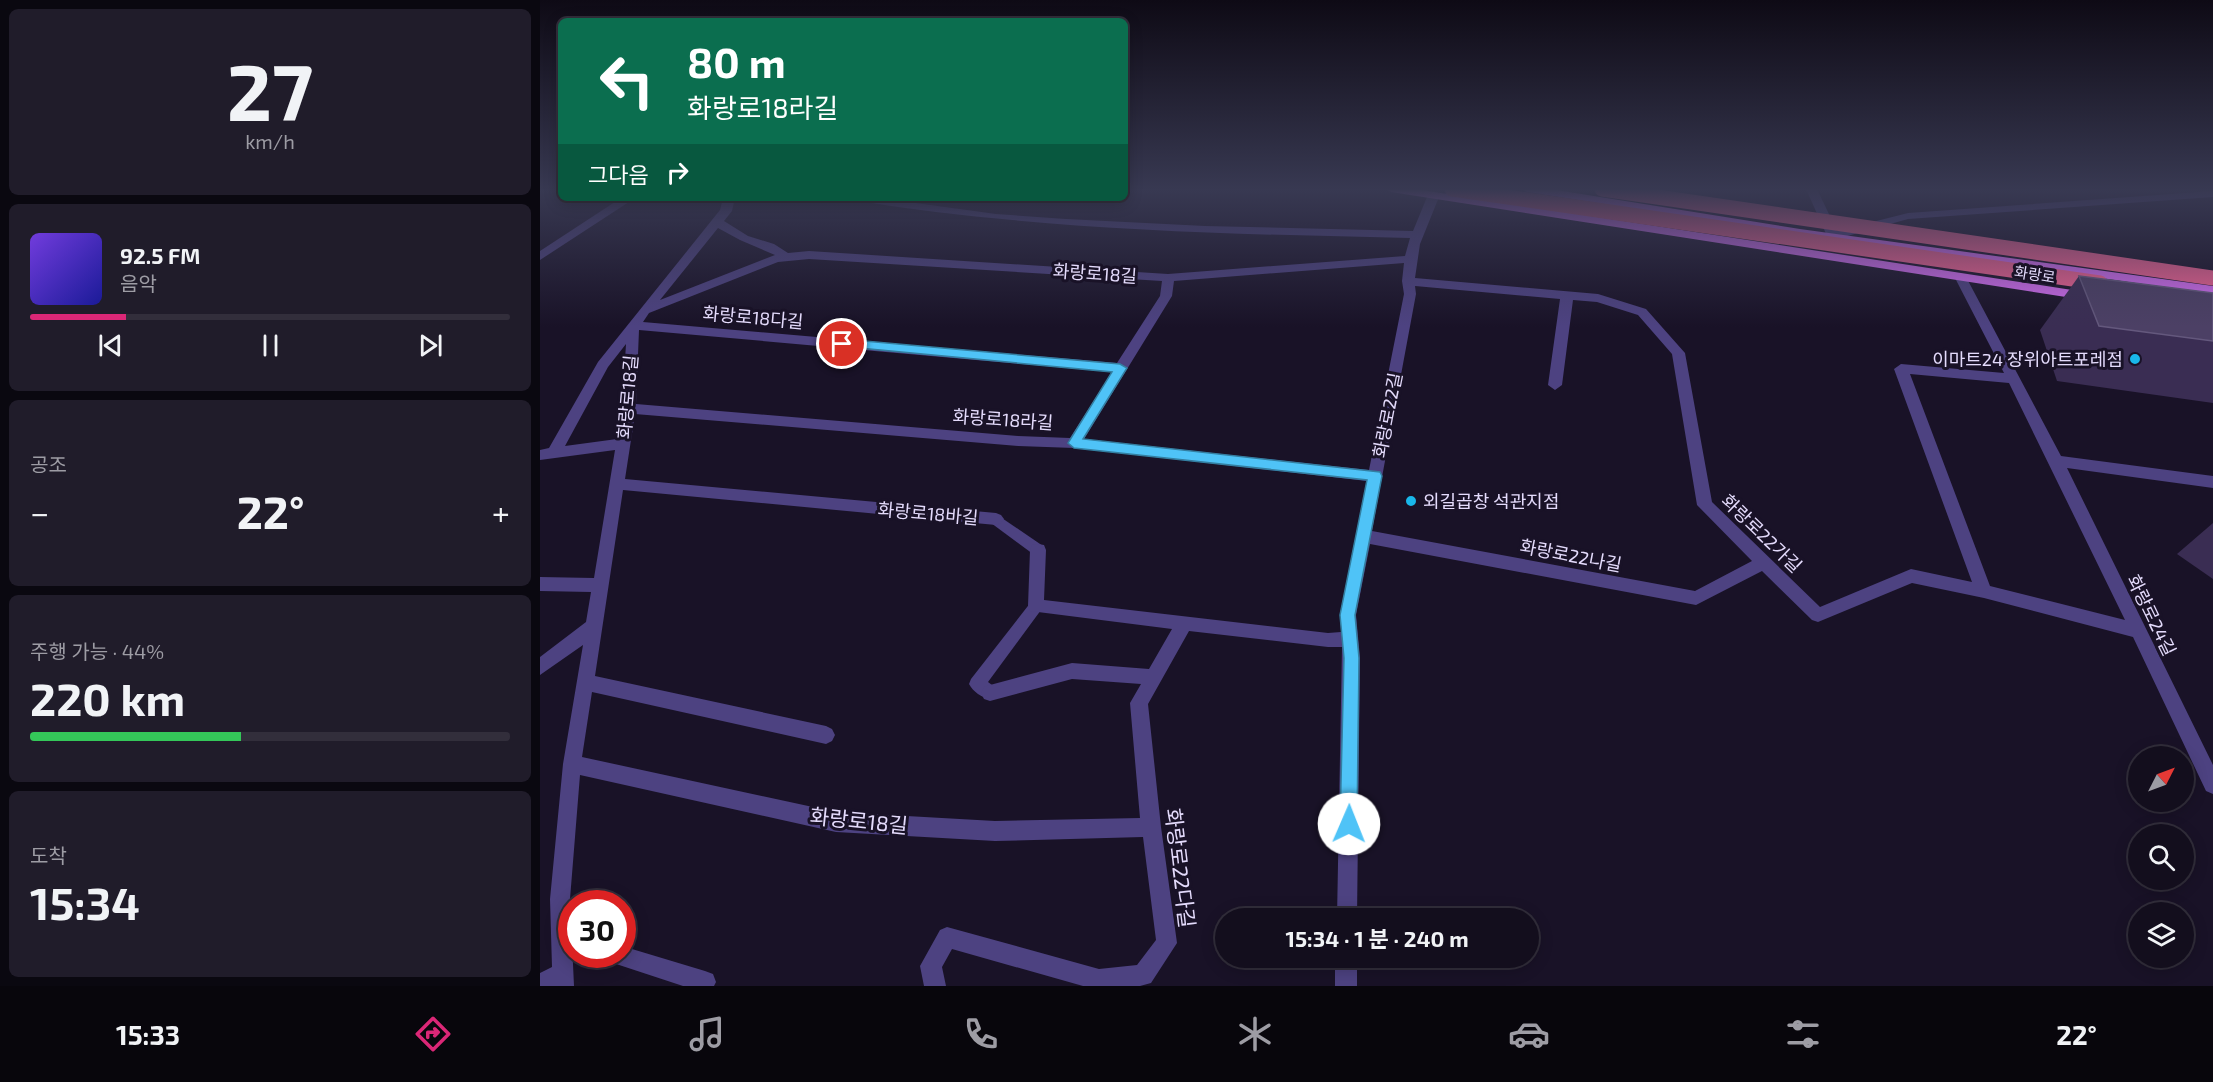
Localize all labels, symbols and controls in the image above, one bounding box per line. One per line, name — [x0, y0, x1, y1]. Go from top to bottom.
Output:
text: 80 m — [687, 36, 786, 86]
icon: left — [588, 42, 666, 120]
text: 27 — [227, 43, 313, 137]
text: 화랑로18라길 — [687, 91, 838, 123]
text: km/h — [245, 129, 295, 153]
icon: right — [661, 156, 694, 189]
text: 그다음 — [588, 161, 649, 187]
text: 92.5 FM — [120, 242, 200, 268]
street label: 화랑로18길 — [1052, 259, 1138, 287]
street label: 화랑로 — [2013, 262, 2057, 286]
text: 음악 — [120, 271, 157, 295]
street label: 화랑로18다길 — [702, 302, 804, 332]
pin — [816, 318, 867, 369]
icon: arrive — [825, 327, 858, 360]
icon: previous — [94, 329, 127, 362]
icon: pause — [254, 329, 287, 362]
icon: next — [414, 329, 447, 362]
place label: 이마트24 장위아트포레점 — [1932, 348, 2123, 370]
marker: 이마트24 장위아트포레점 — [2128, 352, 2142, 366]
street label: 화랑로18길 — [612, 354, 642, 440]
street label: 화랑로22길 — [1368, 370, 1406, 460]
street label: 화랑로18라길 — [952, 405, 1054, 433]
text: 공조 — [30, 452, 67, 476]
text: 22° — [237, 484, 304, 538]
street label: 화랑로22가길 — [1717, 489, 1807, 577]
place label: 외길곱창 석관지점 — [1423, 490, 1560, 512]
text: − — [30, 492, 49, 532]
text: + — [492, 492, 510, 532]
marker: 외길곱창 석관지점 — [1404, 494, 1418, 508]
street label: 화랑로18바길 — [877, 498, 979, 528]
street label: 화랑로22나길 — [1518, 534, 1624, 576]
street label: 화랑로24길 — [2123, 571, 2181, 659]
text: 주행 가능 · 44% — [30, 639, 164, 663]
text: 220 km — [30, 671, 185, 725]
north arrow — [2128, 746, 2194, 812]
map controls — [2128, 746, 2194, 968]
position arrow — [1317, 792, 1381, 856]
street label: 화랑로18길 — [809, 802, 909, 838]
street label: 화랑로22다길 — [1161, 807, 1201, 929]
button: search — [2128, 824, 2194, 890]
text: 도착 — [30, 843, 67, 867]
text: 15:34 — [30, 875, 140, 929]
speed limit sign: 30 — [558, 890, 636, 968]
button: layers — [2128, 902, 2194, 968]
text: 15:34 · 1 분 · 240 m — [1285, 925, 1469, 951]
icon: directions — [412, 1013, 454, 1055]
icon: music — [686, 1013, 728, 1055]
icon: phone — [960, 1013, 1002, 1055]
icon: climate — [1234, 1013, 1276, 1055]
icon: car — [1508, 1013, 1550, 1055]
icon: filters — [1782, 1013, 1824, 1055]
text: 15:33 — [116, 1018, 180, 1050]
text: 22° — [2056, 1018, 2097, 1050]

